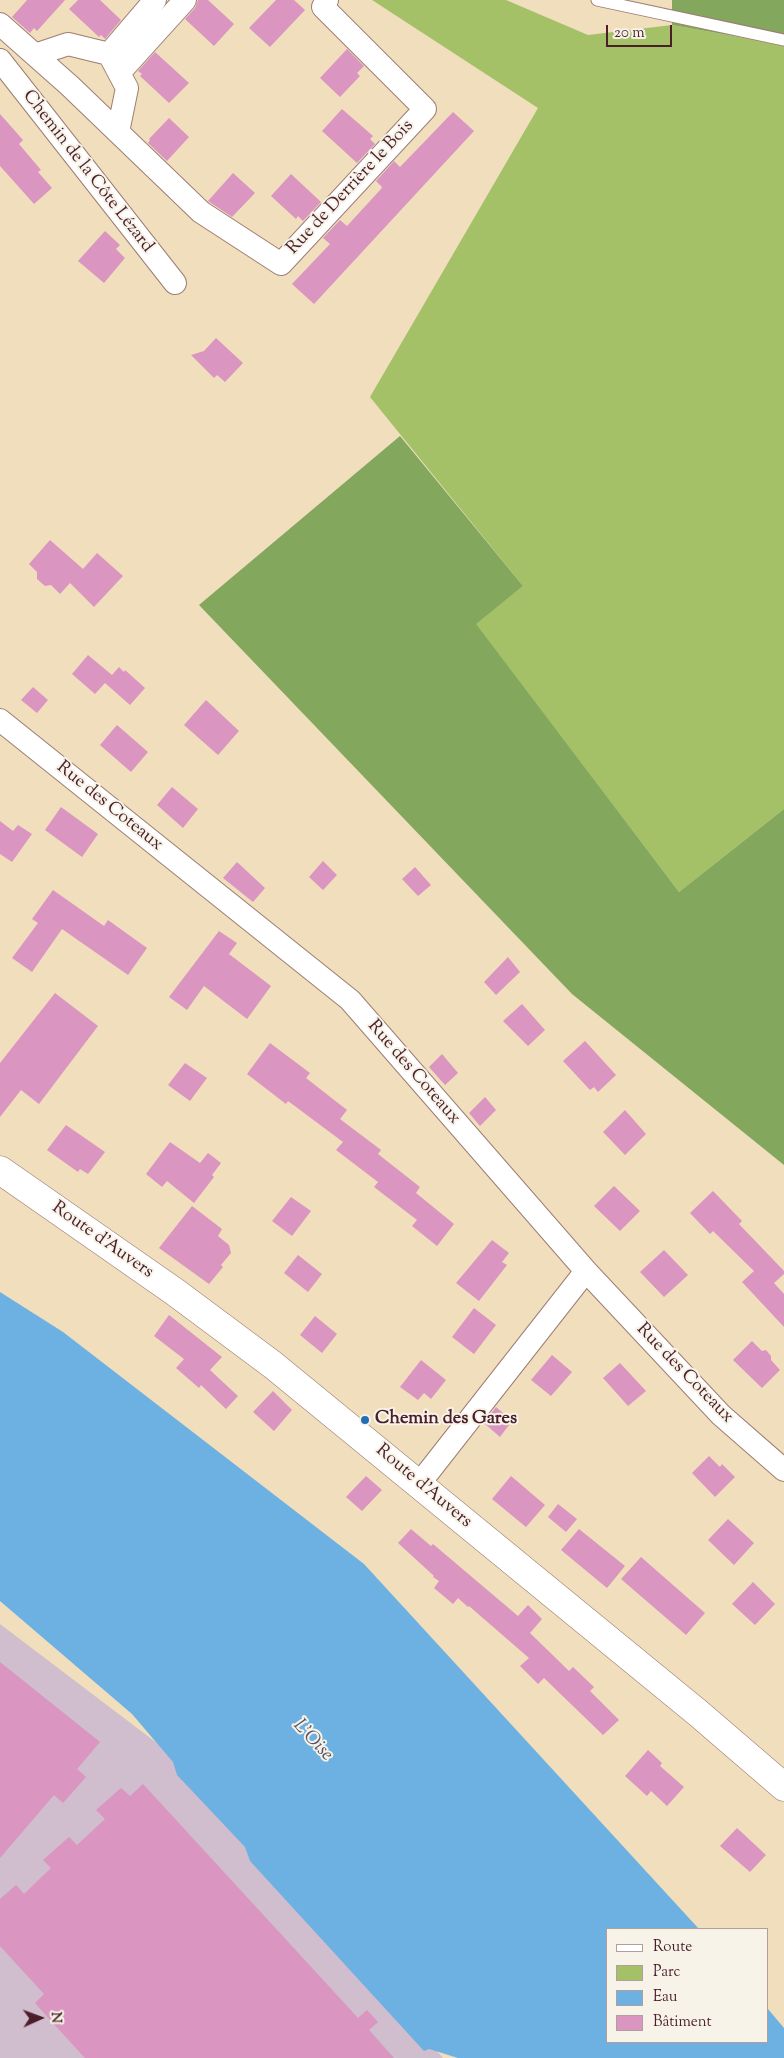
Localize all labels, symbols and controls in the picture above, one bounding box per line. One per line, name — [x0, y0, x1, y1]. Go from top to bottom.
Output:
scale bar — [609, 15, 675, 47]
text: 20 m — [614, 23, 645, 44]
street label: Chemin de la Côte Lézard — [17, 86, 157, 258]
street label: Rue de Derrière le Bois — [283, 116, 419, 260]
street label: Rue des Coteaux — [51, 757, 167, 857]
street label: Rue des Coteaux — [362, 1017, 464, 1129]
street label: Route d'Auvers — [47, 1198, 157, 1284]
street label: Rue des Coteaux — [631, 1319, 737, 1429]
place label: Chemin des Gares — [375, 1409, 517, 1431]
marker: Chemin des Gares — [359, 1414, 371, 1426]
street label: Route d'Auvers — [370, 1440, 476, 1534]
water label: L'Oise — [287, 1715, 337, 1767]
legend — [606, 1928, 769, 2043]
text: Route — [653, 1937, 692, 1958]
text: Parc — [653, 1962, 680, 1983]
text: Eau — [653, 1987, 677, 2008]
north arrow — [15, 1993, 65, 2043]
text: N — [45, 2012, 65, 2023]
text: Bâtiment — [653, 2012, 712, 2033]

